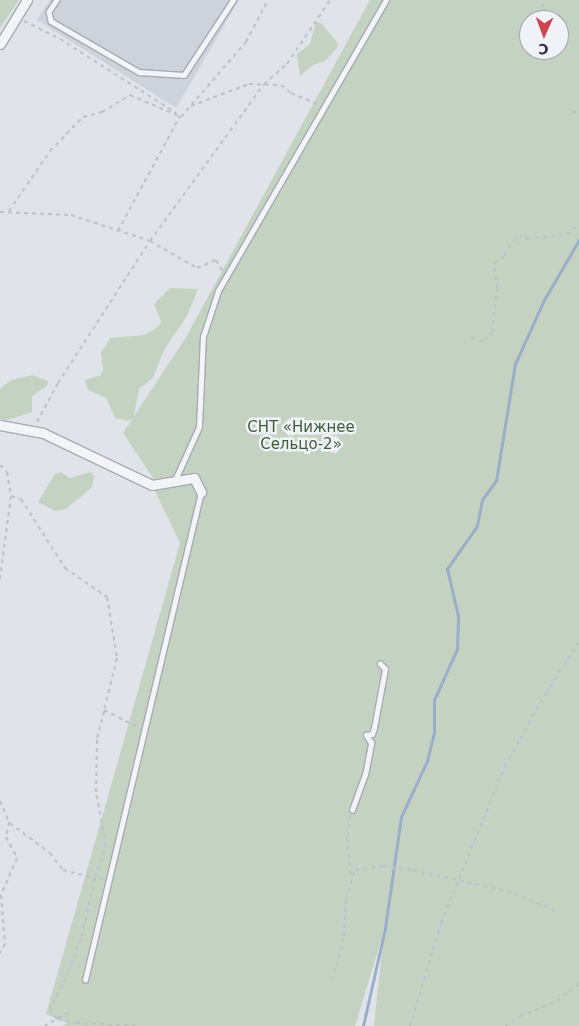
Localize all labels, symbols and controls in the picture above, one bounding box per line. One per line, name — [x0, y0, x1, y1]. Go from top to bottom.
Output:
north arrow — [519, 10, 569, 60]
text: С — [538, 41, 549, 57]
park label: СНТ «Нижнее Сельцо-2» — [247, 418, 355, 453]

